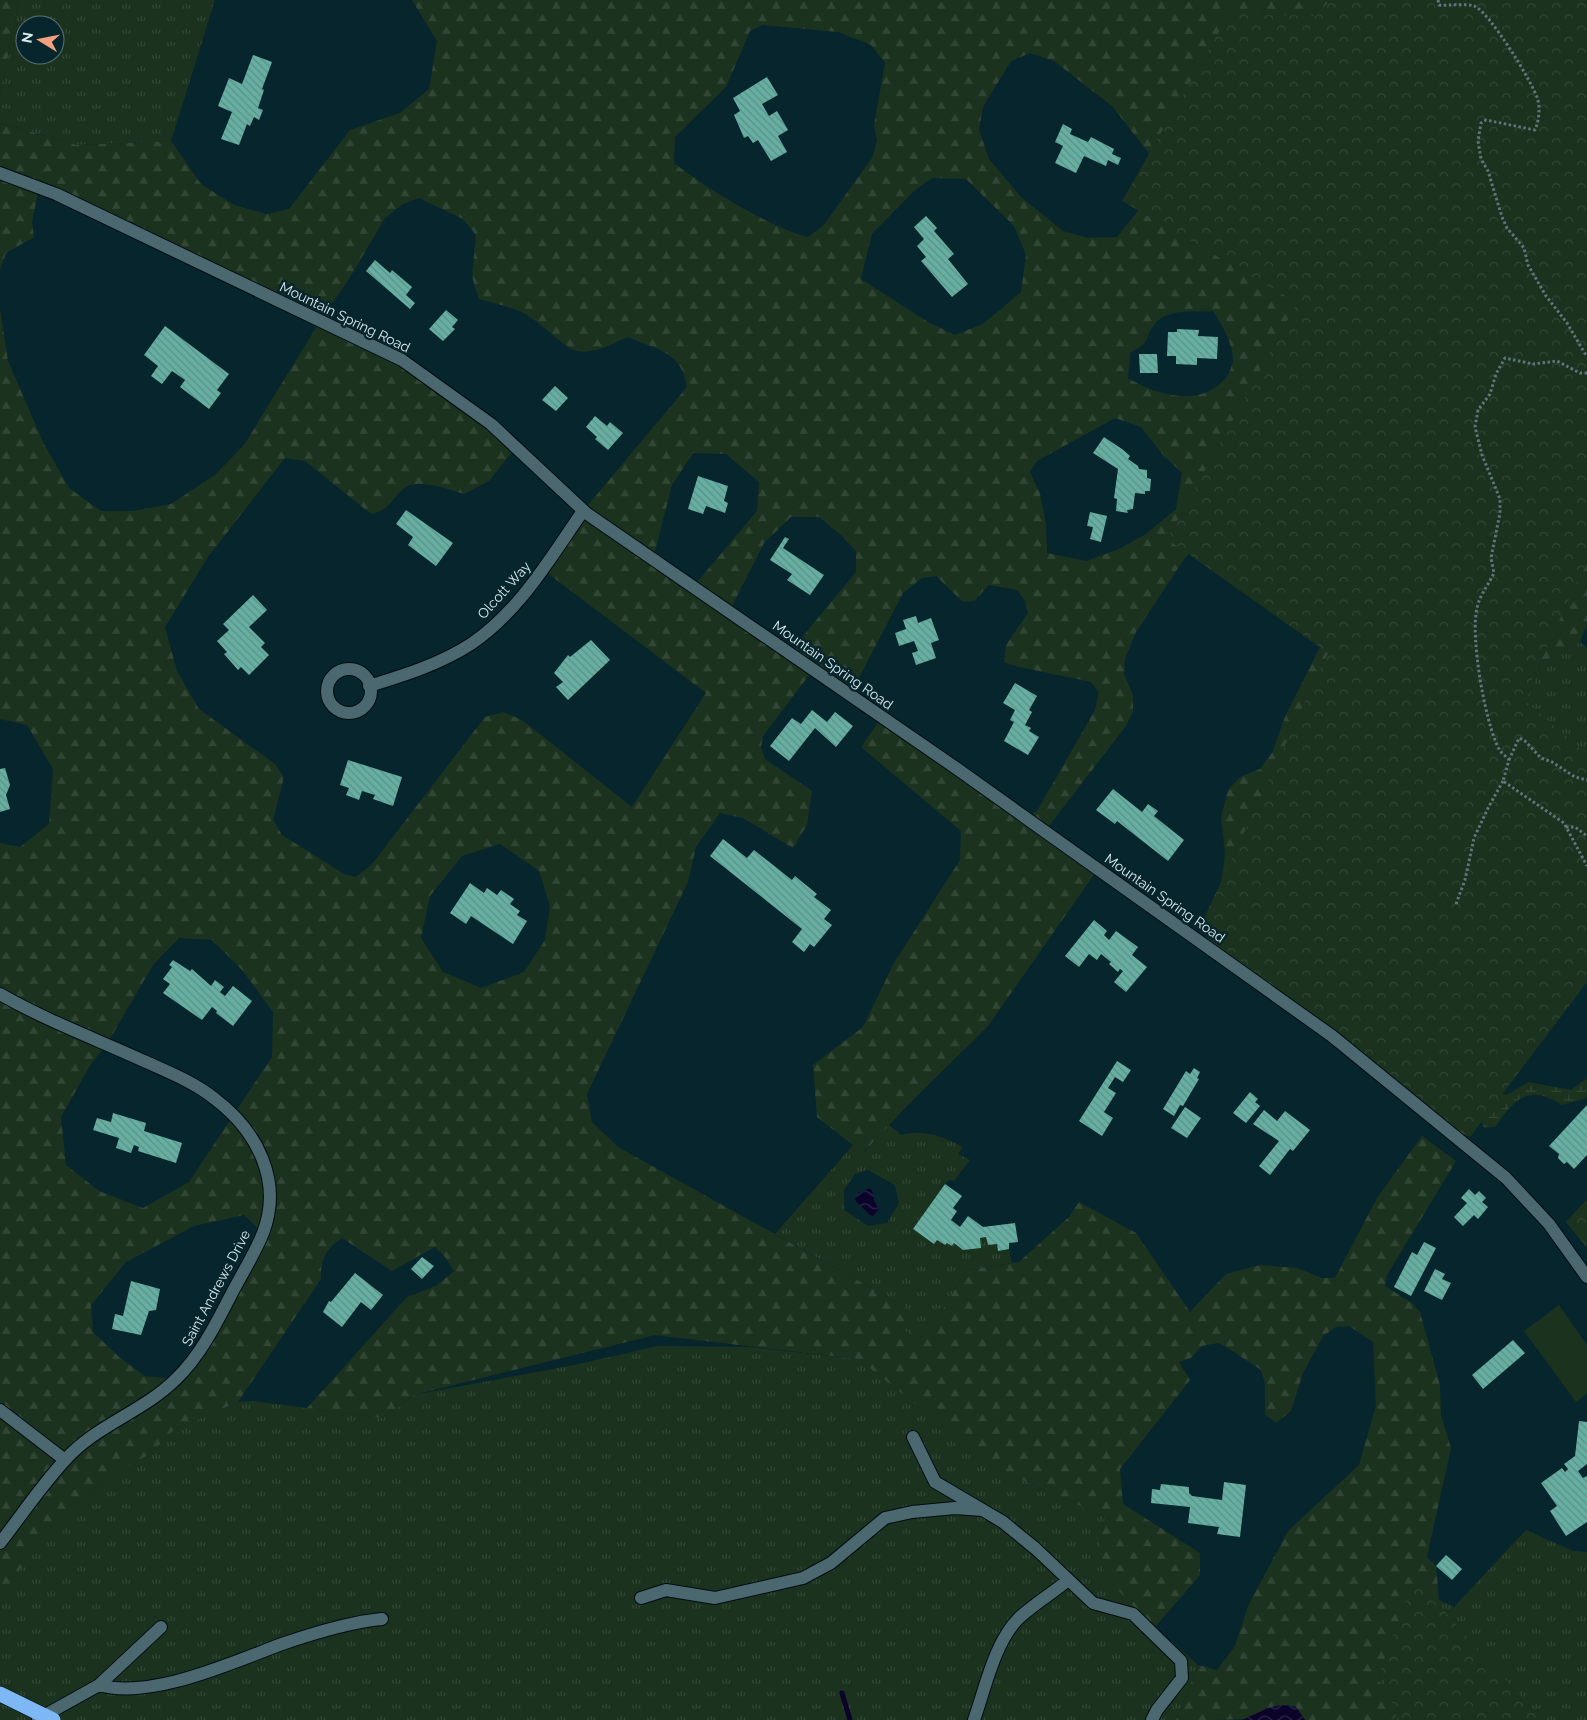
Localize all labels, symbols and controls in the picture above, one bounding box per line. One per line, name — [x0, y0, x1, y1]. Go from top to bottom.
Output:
north arrow — [15, 15, 65, 65]
text: N — [18, 31, 36, 44]
street label: Mountain Spring Road — [277, 278, 413, 356]
street label: Olcott Way — [474, 558, 534, 622]
street label: Mountain Spring Road — [770, 617, 896, 713]
street label: Mountain Spring Road — [1102, 850, 1228, 946]
street label: Saint Andrews Drive — [179, 1227, 253, 1349]

